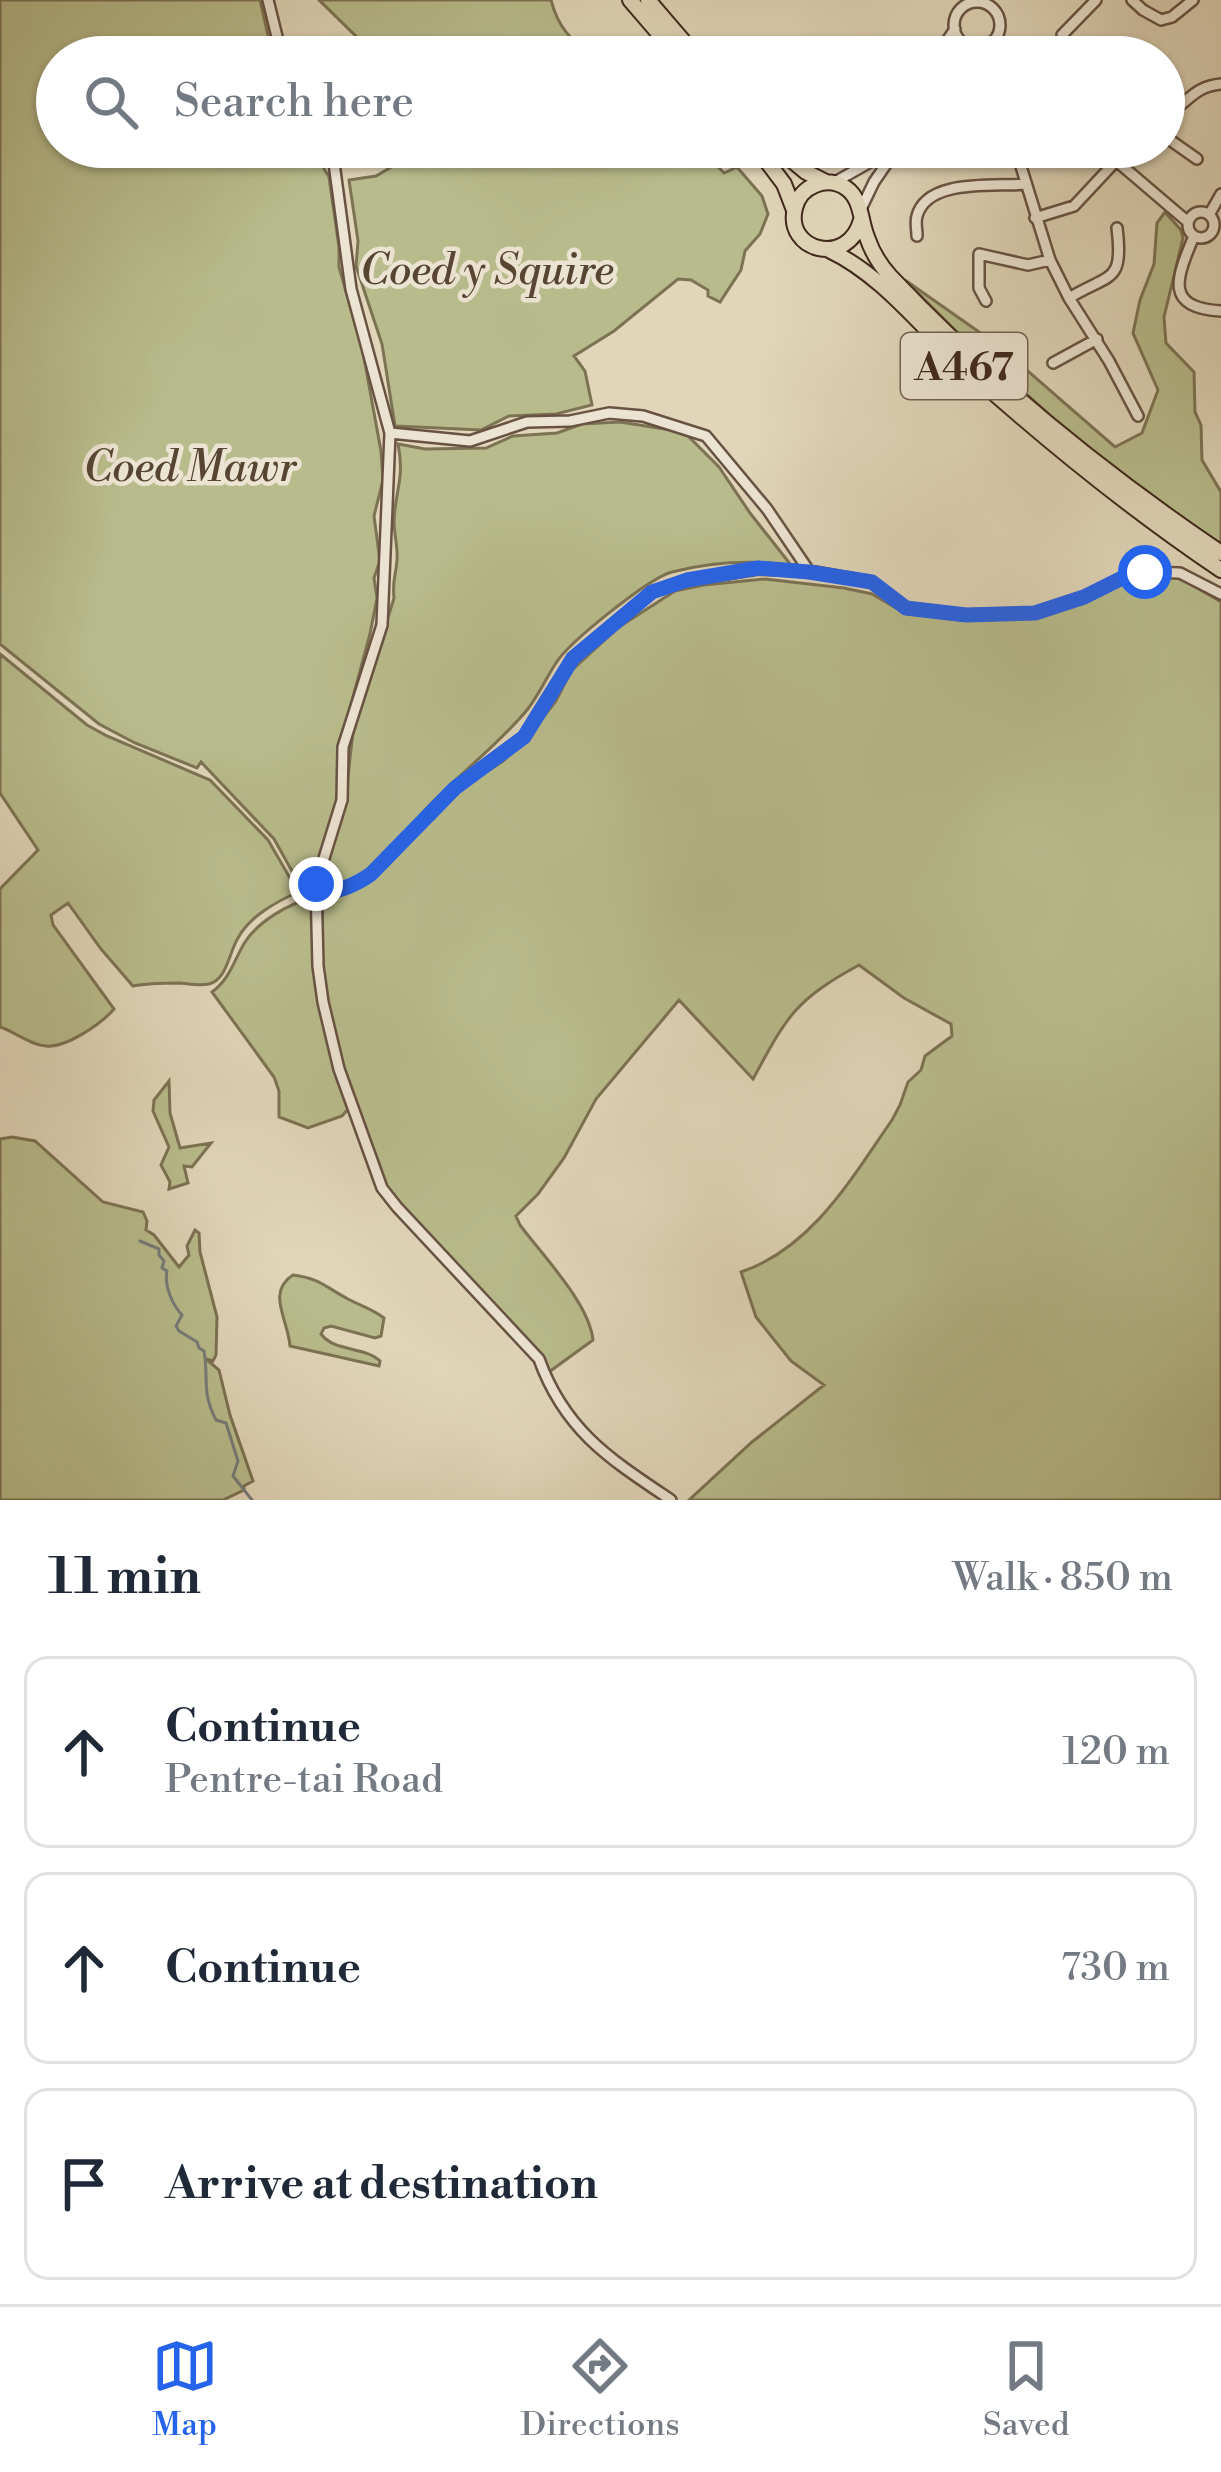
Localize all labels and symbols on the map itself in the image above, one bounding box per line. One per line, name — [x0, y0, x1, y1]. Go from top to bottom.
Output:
park label: Coed y Squire — [360, 245, 614, 298]
road number: A467 — [901, 333, 1027, 399]
park label: Coed Mawr — [83, 442, 298, 495]
route start — [1118, 545, 1172, 599]
route end — [289, 857, 343, 911]

